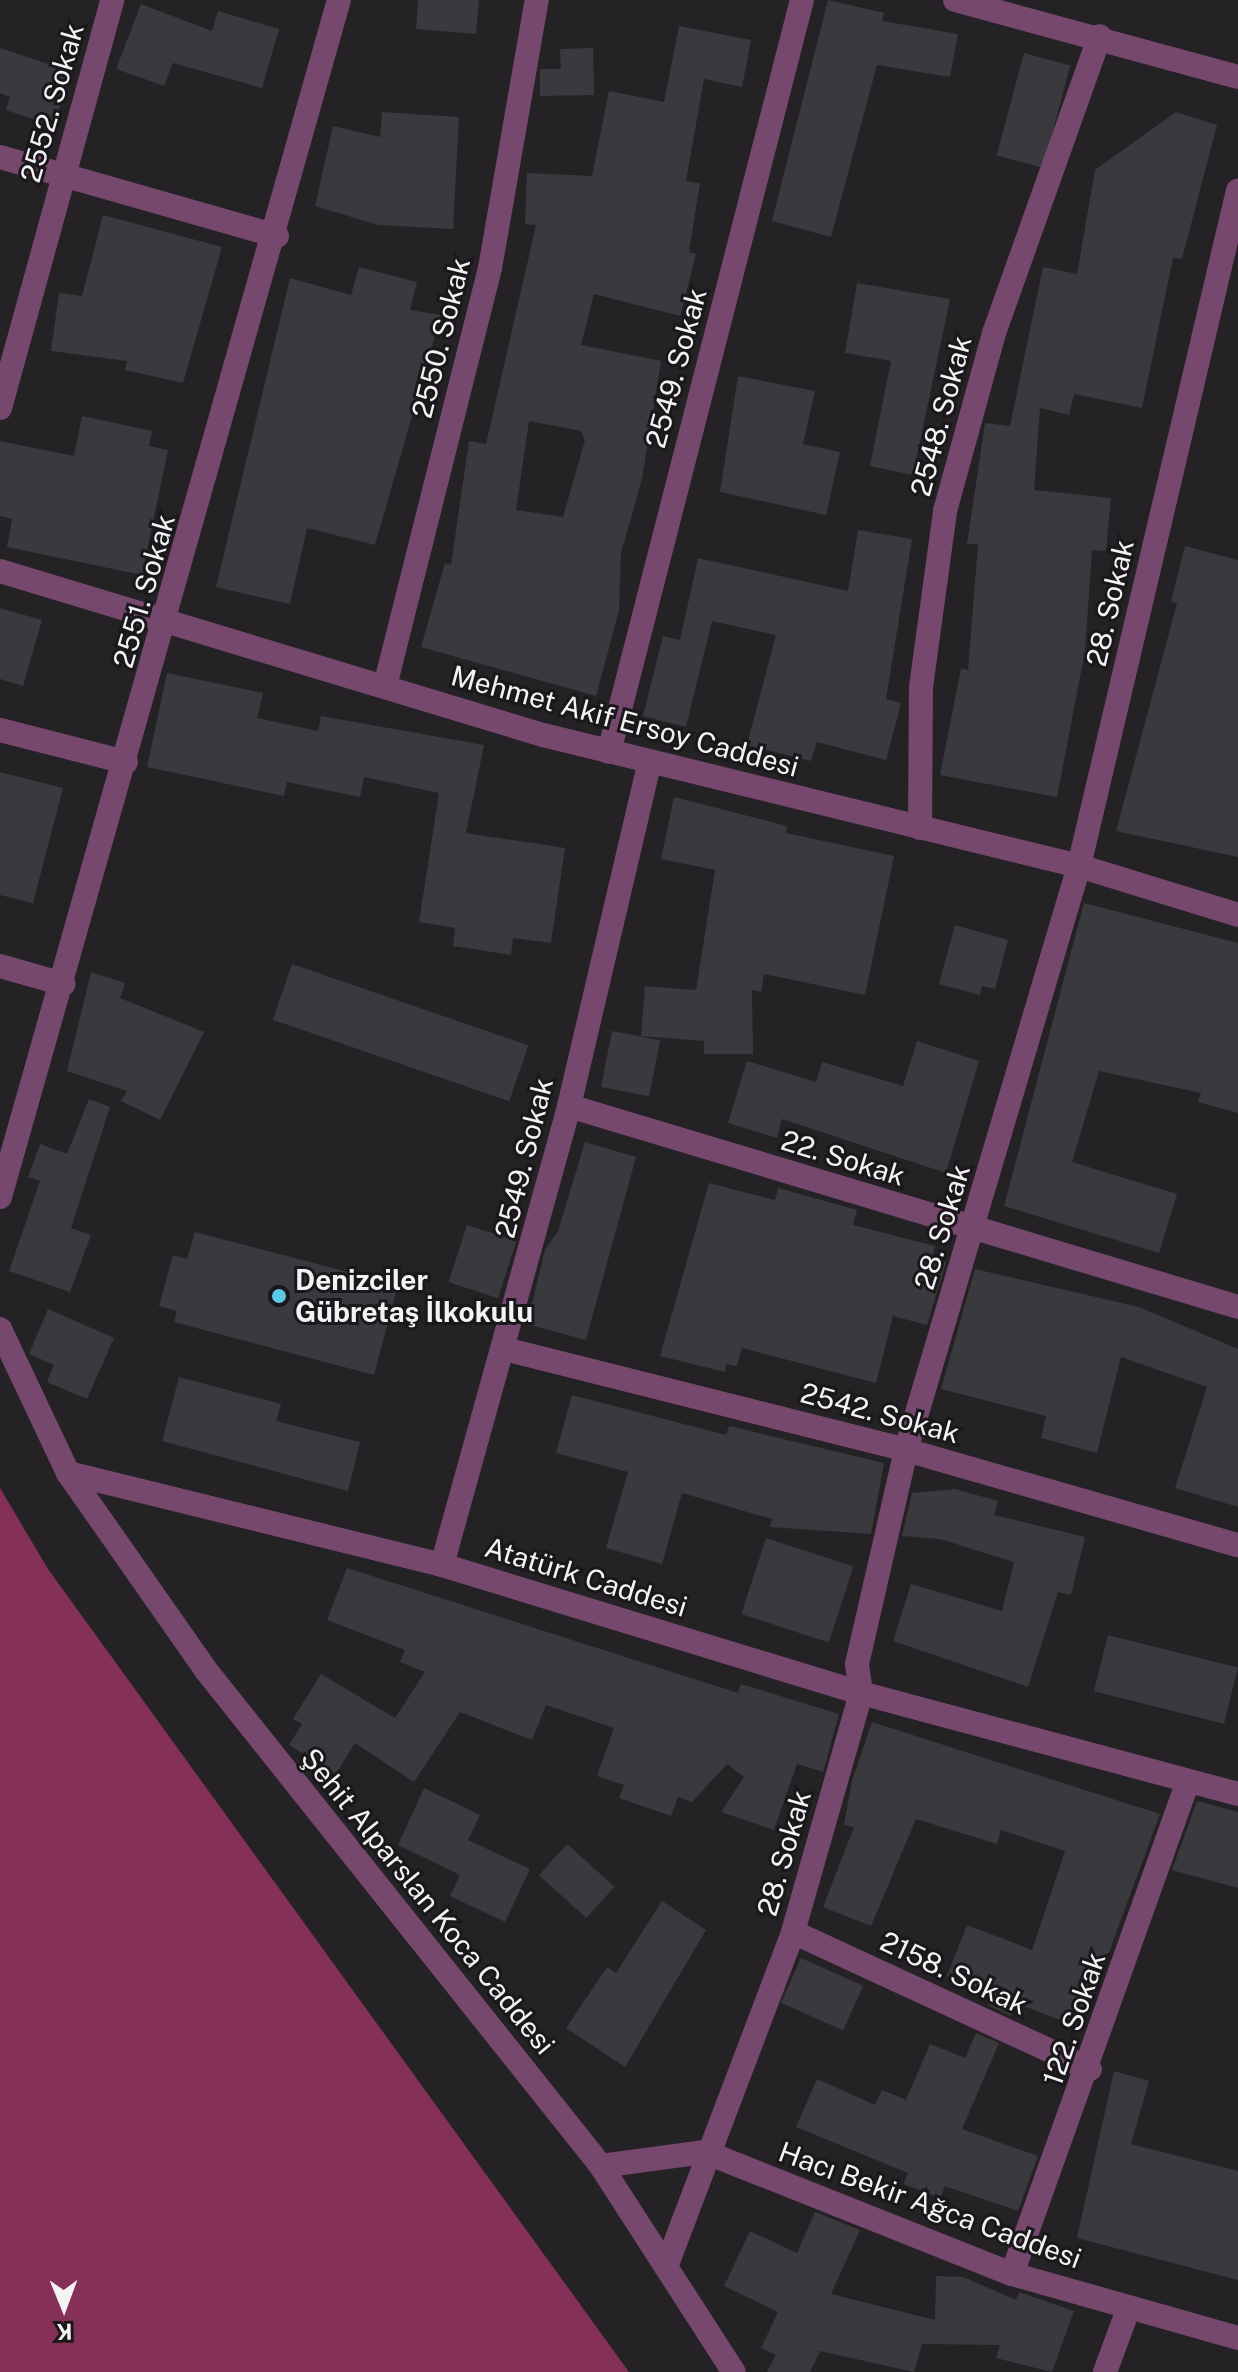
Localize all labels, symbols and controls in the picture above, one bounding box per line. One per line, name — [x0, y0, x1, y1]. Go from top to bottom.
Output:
street label: 2552. Sokak — [13, 20, 91, 186]
street label: 2550. Sokak — [405, 254, 477, 422]
street label: 2549. Sokak — [639, 284, 713, 452]
street label: 2548. Sokak — [903, 332, 979, 500]
street label: 2551. Sokak — [106, 510, 182, 672]
street label: 28. Sokak — [1079, 536, 1141, 670]
street label: Mehmet Akif Ersoy Caddesi — [448, 658, 802, 784]
street label: 2549. Sokak — [488, 1074, 560, 1242]
street label: 22. Sokak — [777, 1123, 909, 1193]
street label: 28. Sokak — [907, 1160, 977, 1294]
place label: Denizciler Gübretaş İlkokulu — [295, 1263, 533, 1329]
marker: Denizciler Gübretaş İlkokulu — [270, 1287, 288, 1305]
street label: 2542. Sokak — [797, 1376, 963, 1450]
street label: Atatürk Caddesi — [481, 1530, 691, 1624]
street label: Şehit Alparslan Koca Caddesi — [294, 1741, 562, 2061]
street label: 28. Sokak — [750, 1786, 818, 1920]
street label: 2158. Sokak — [875, 1924, 1033, 2022]
street label: 122. Sokak — [1035, 1948, 1113, 2090]
street label: Hacı Bekir Ağca Caddesi — [774, 2135, 1086, 2275]
north arrow — [24, 2268, 104, 2348]
text: K — [56, 2319, 73, 2345]

